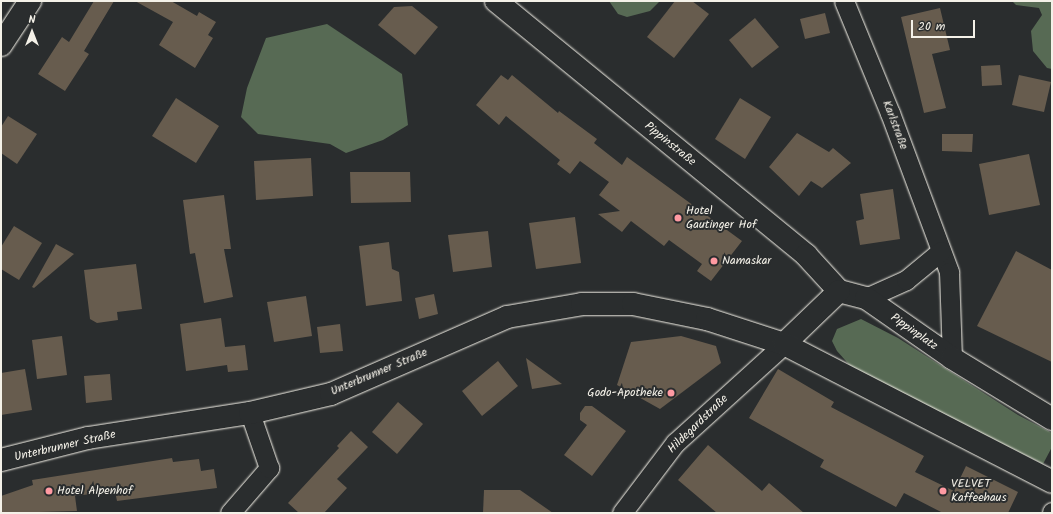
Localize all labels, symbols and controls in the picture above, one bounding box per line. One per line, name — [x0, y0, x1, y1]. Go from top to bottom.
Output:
text: N — [29, 11, 35, 29]
north arrow — [12, 12, 52, 52]
scale bar — [913, 12, 977, 38]
text: 20 m — [918, 17, 945, 36]
street label: Karlstraße — [879, 98, 911, 152]
street label: Pippinstraße — [641, 119, 699, 169]
place label: Hotel Gautinger Hof — [686, 204, 756, 232]
marker: Hotel Gautinger Hof — [673, 213, 683, 223]
place label: Namaskar — [722, 254, 771, 268]
marker: Namaskar — [709, 256, 719, 266]
street label: Pippinplatz — [888, 311, 940, 353]
street label: Unterbrunner Straße — [328, 345, 430, 399]
place label: Godo-Apotheke — [587, 386, 663, 400]
marker: Godo-Apotheke — [666, 388, 676, 398]
street label: Hildegardstraße — [665, 392, 731, 456]
street label: Unterbrunner Straße — [13, 427, 117, 465]
place label: VELVET Kaffeehaus — [951, 477, 1006, 505]
place label: Hotel Alpenhof — [57, 484, 132, 498]
marker: Hotel Alpenhof — [44, 486, 54, 496]
marker: VELVET Kaffeehaus — [938, 486, 948, 496]

